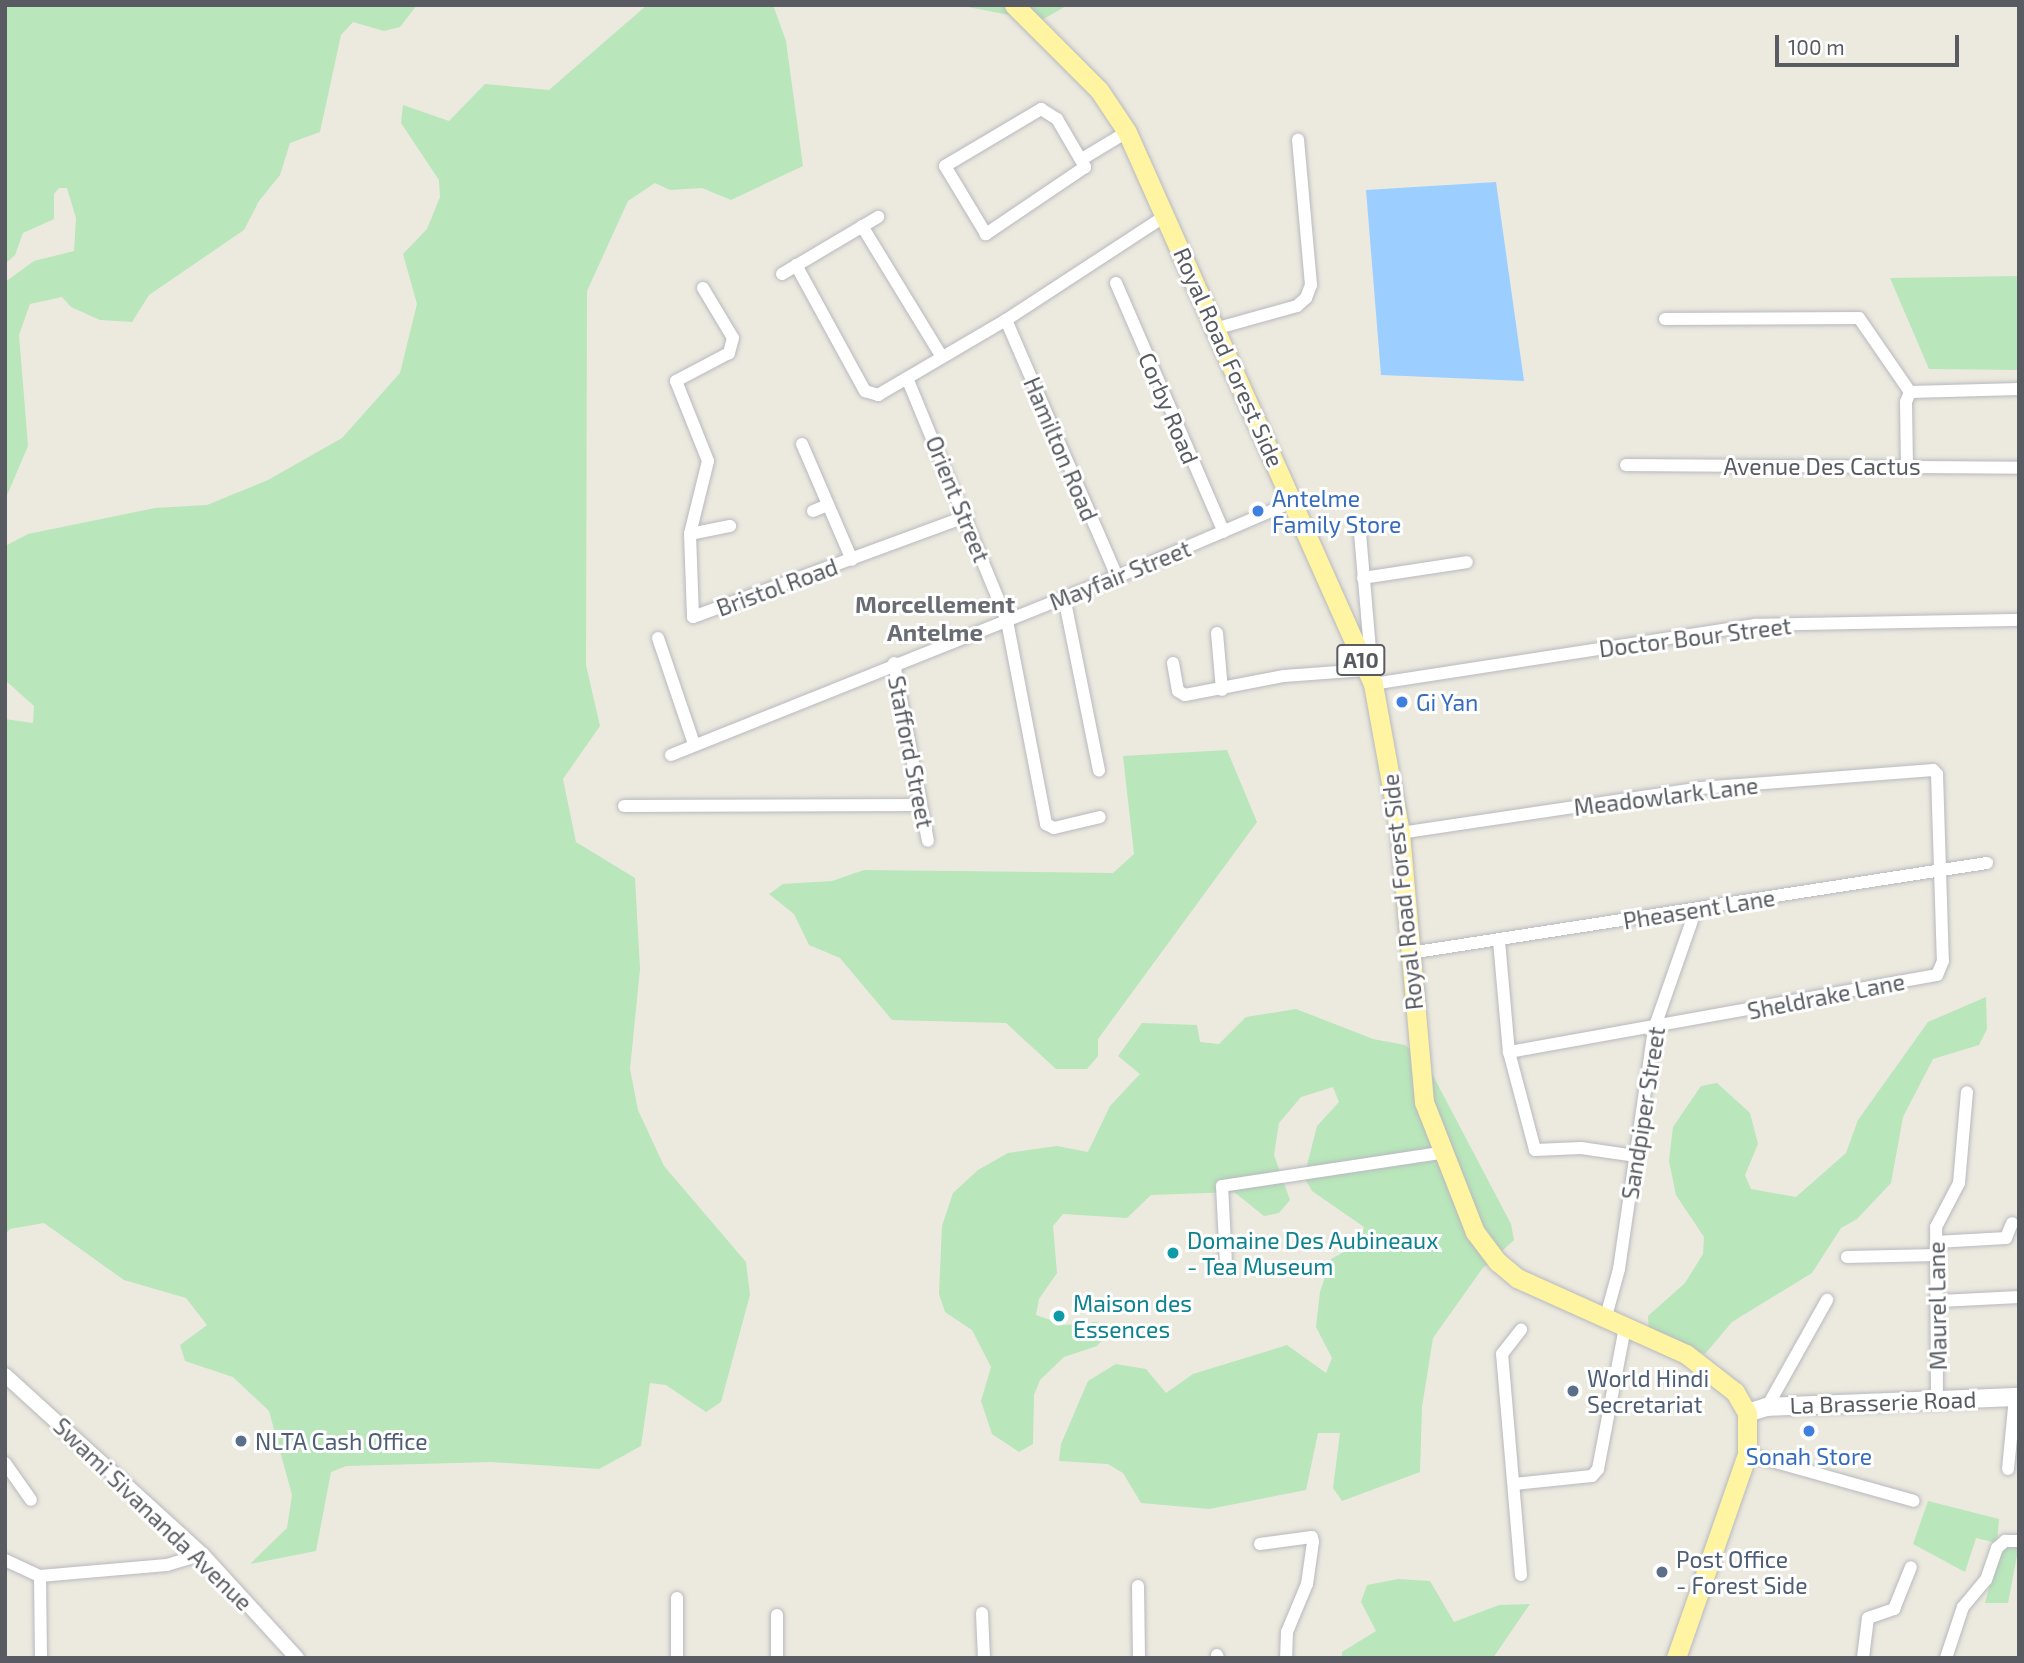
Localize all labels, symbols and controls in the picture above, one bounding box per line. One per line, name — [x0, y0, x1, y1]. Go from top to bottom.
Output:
scale bar — [1779, 21, 1963, 65]
text: 100 m — [1788, 34, 1845, 59]
street label: Royal Road Forest Side — [1168, 243, 1290, 471]
street label: Corby Road — [1133, 348, 1205, 468]
street label: Hamilton Road — [1018, 373, 1104, 525]
street label: Orient Street — [920, 432, 996, 566]
street label: Avenue Des Cactus — [1723, 452, 1921, 480]
place label: Antelme Family Store — [1272, 484, 1402, 538]
marker: Antelme Family Store — [1250, 503, 1266, 519]
street label: Mayfair Street — [1045, 534, 1195, 616]
street label: Bristol Road — [712, 552, 842, 622]
district label: Morcellement Antelme — [855, 590, 1015, 646]
street label: Doctor Bour Street — [1597, 611, 1793, 663]
road number: A10 — [1335, 642, 1387, 678]
street label: Stafford Street — [883, 673, 939, 831]
place label: Gi Yan — [1416, 688, 1479, 716]
marker: Gi Yan — [1394, 694, 1410, 710]
street label: Meadowlark Lane — [1572, 771, 1760, 821]
street label: Royal Road Forest Side — [1376, 772, 1428, 1012]
street label: Pheasent Lane — [1621, 883, 1777, 935]
street label: Sheldrake Lane — [1745, 967, 1907, 1025]
street label: Sandpiper Street — [1616, 1024, 1670, 1202]
place label: Domaine Des Aubineaux - Tea Museum — [1187, 1226, 1439, 1280]
street label: Maurel Lane — [1922, 1241, 1952, 1371]
marker: Domaine Des Aubineaux - Tea Museum — [1165, 1245, 1181, 1261]
place label: Maison des Essences — [1073, 1289, 1192, 1343]
marker: Maison des Essences — [1051, 1308, 1067, 1324]
place label: World Hindi Secretariat — [1587, 1364, 1709, 1418]
marker: World Hindi Secretariat — [1565, 1383, 1581, 1399]
street label: La Brasserie Road — [1789, 1385, 1977, 1419]
street label: Swami Sivananda Avenue — [48, 1412, 258, 1616]
marker: Sonah Store — [1801, 1423, 1817, 1439]
place label: NLTA Cash Office — [255, 1427, 428, 1455]
marker: NLTA Cash Office — [233, 1433, 249, 1449]
place label: Sonah Store — [1746, 1442, 1872, 1470]
place label: Post Office - Forest Side — [1676, 1545, 1808, 1599]
marker: Post Office - Forest Side — [1654, 1564, 1670, 1580]

